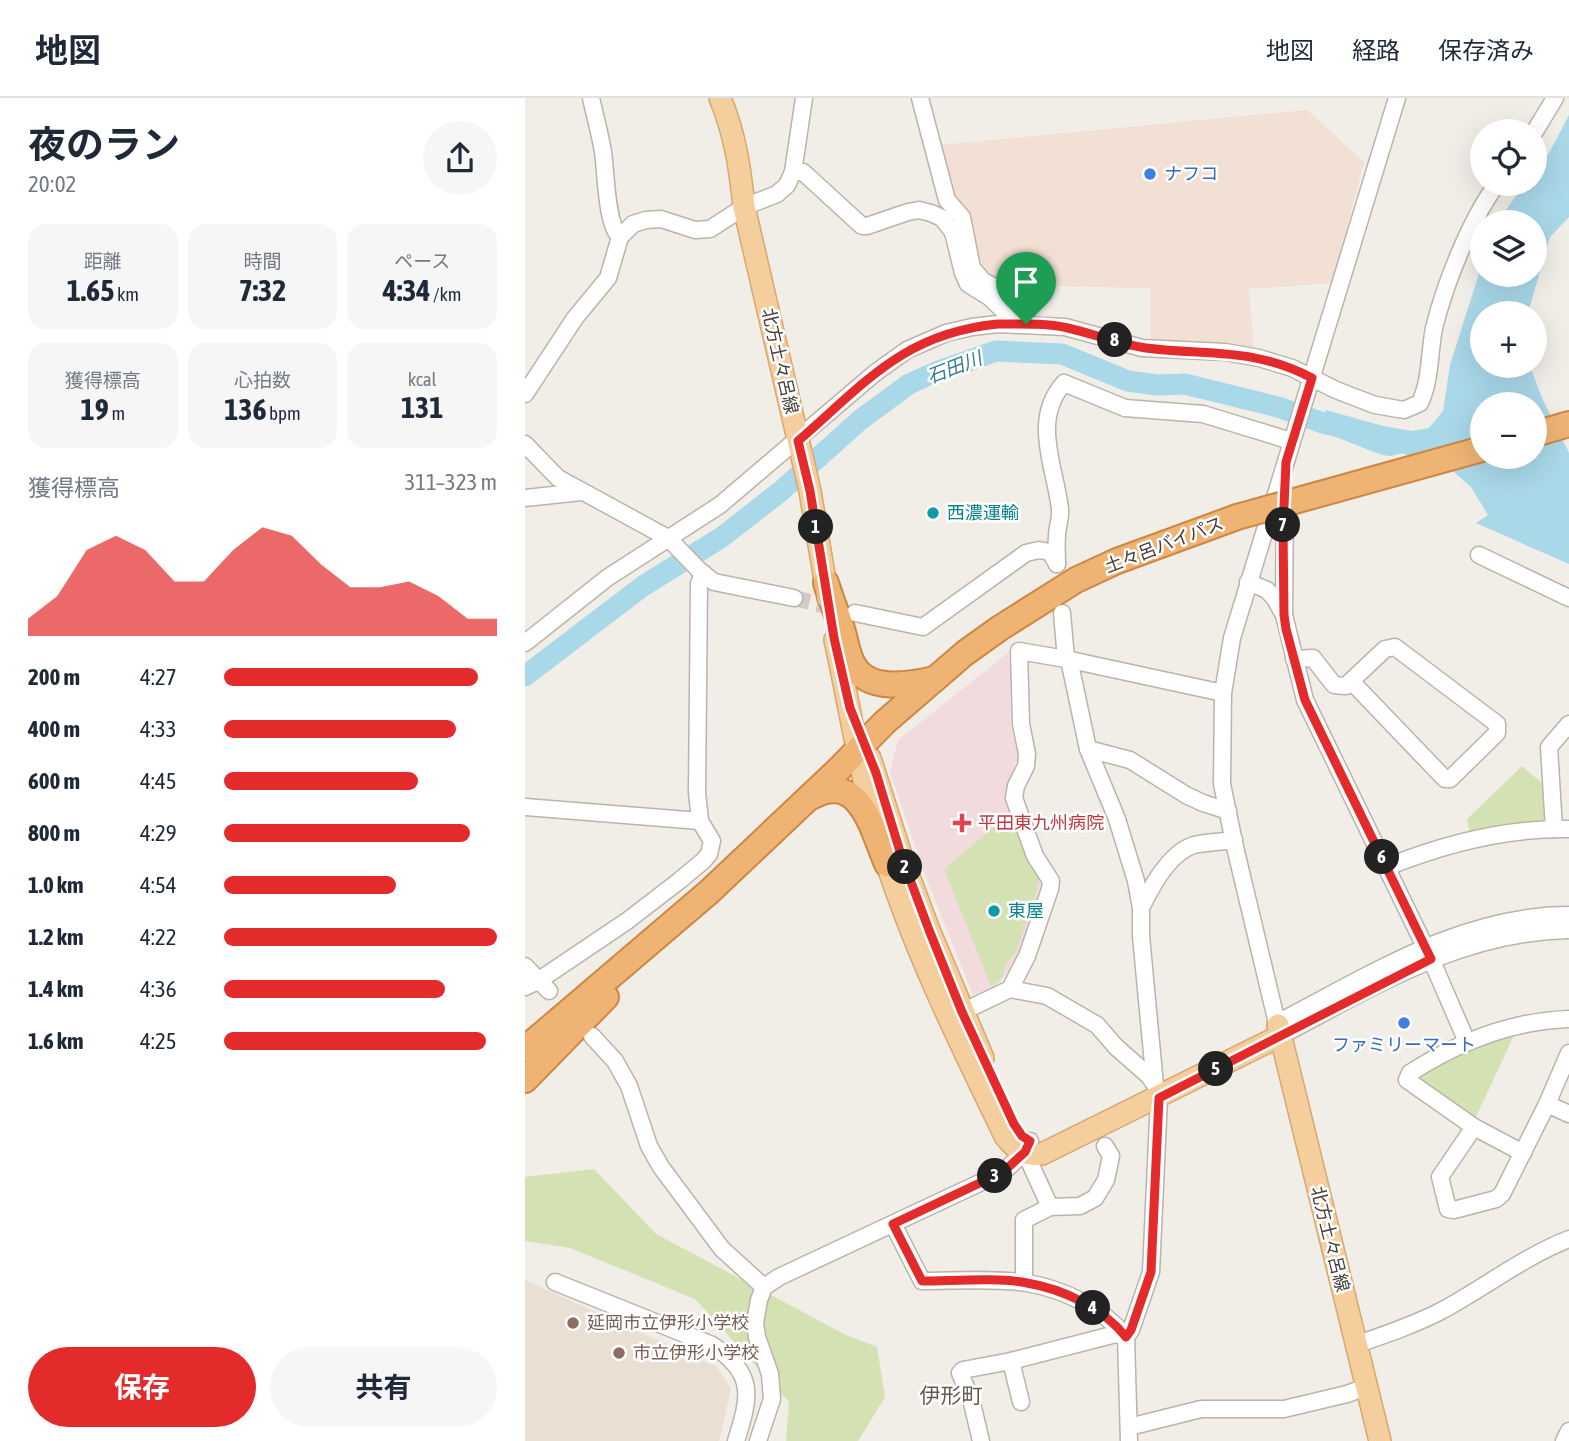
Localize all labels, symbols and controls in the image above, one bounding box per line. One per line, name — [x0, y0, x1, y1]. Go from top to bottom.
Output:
text: 地図 — [35, 31, 101, 69]
text: 地図 — [1266, 37, 1314, 64]
text: 経路 — [1352, 37, 1400, 64]
text: 保存済み — [1438, 37, 1534, 64]
map controls — [1470, 119, 1547, 469]
button: locate — [1470, 119, 1547, 196]
button: share — [423, 121, 497, 195]
text: 夜のラン — [28, 123, 180, 166]
place label: ナフコ — [1164, 163, 1218, 184]
marker: ナフコ — [1142, 166, 1158, 182]
text: 20:02 — [28, 171, 76, 197]
button: layers — [1470, 210, 1547, 287]
text: 距離 — [84, 250, 122, 272]
text: 時間 — [243, 250, 282, 272]
text: ペース — [394, 250, 450, 272]
pin — [996, 252, 1056, 324]
icon: arrive — [1007, 263, 1045, 301]
text: 1.65 — [67, 273, 114, 307]
text: 7:32 — [239, 273, 286, 307]
text: 4:34 — [383, 273, 430, 307]
text: km — [114, 283, 139, 305]
text: /km — [430, 283, 462, 305]
button: + — [1470, 301, 1547, 378]
street label: 北方土々呂線 — [758, 306, 803, 416]
pin: 8 — [1097, 322, 1133, 358]
text: 8 — [1110, 328, 1119, 350]
water label: 石田川 — [923, 346, 986, 387]
text: kcal — [408, 368, 437, 390]
text: 獲得標高 — [65, 369, 141, 391]
text: 心拍数 — [234, 369, 291, 391]
text: 131 — [401, 390, 443, 424]
text: 19 — [81, 392, 109, 426]
text: 136 — [224, 392, 267, 426]
button: − — [1470, 392, 1547, 469]
text: m — [109, 402, 125, 424]
text: bpm — [267, 402, 301, 424]
text: 311–323 m — [404, 469, 497, 495]
text: 獲得標高 — [28, 475, 120, 501]
place label: 西濃運輸 — [947, 502, 1019, 523]
marker: 西濃運輸 — [925, 505, 941, 521]
pin: 7 — [1265, 508, 1301, 542]
pin: 1 — [799, 510, 833, 544]
street label: 土々呂バイパス — [1101, 512, 1226, 577]
text: 7 — [1278, 513, 1287, 535]
text: 1 — [811, 515, 820, 537]
text: 200 m — [28, 664, 80, 690]
text: 4:27 — [140, 664, 177, 690]
text: 400 m — [28, 716, 80, 742]
text: 4:33 — [140, 716, 177, 742]
text: 600 m — [28, 768, 80, 794]
text: 4:45 — [140, 768, 177, 794]
place label: 平田東九州病院 — [978, 812, 1104, 833]
marker: 平田東九州病院 — [952, 813, 972, 833]
text: 800 m — [28, 820, 80, 846]
text: 4:29 — [140, 820, 177, 846]
pin: 6 — [1365, 840, 1399, 874]
text: 6 — [1377, 845, 1386, 867]
pin: 2 — [887, 850, 923, 884]
text: 2 — [900, 855, 909, 877]
text: 1.0 km — [28, 872, 84, 898]
text: 4:54 — [140, 872, 177, 898]
place label: 東屋 — [1008, 900, 1044, 921]
marker: 東屋 — [986, 903, 1002, 919]
text: 1.2 km — [28, 924, 84, 950]
text: 4:22 — [140, 924, 177, 950]
text: 1.4 km — [28, 976, 84, 1002]
text: 4:36 — [140, 976, 177, 1002]
marker: ファミリーマート — [1396, 1015, 1412, 1031]
text: 1.6 km — [28, 1028, 84, 1054]
text: 4:25 — [140, 1028, 177, 1054]
place label: ファミリーマート — [1332, 1034, 1476, 1055]
pin: 5 — [1199, 1052, 1233, 1086]
text: 5 — [1211, 1057, 1220, 1079]
pin: 3 — [977, 1158, 1013, 1194]
text: 3 — [990, 1164, 999, 1186]
street label: 北方土々呂線 — [1307, 1184, 1354, 1294]
pin: 4 — [1075, 1290, 1111, 1326]
text: 4 — [1088, 1296, 1097, 1318]
place label: 延岡市立伊形小学校 — [587, 1312, 749, 1333]
marker: 延岡市立伊形小学校 — [565, 1315, 581, 1331]
place label: 市立伊形小学校 — [633, 1342, 759, 1363]
marker: 市立伊形小学校 — [611, 1345, 627, 1361]
button: 保存 — [28, 1347, 256, 1427]
button: 共有 — [270, 1347, 497, 1427]
district label: 伊形町 — [920, 1383, 983, 1407]

